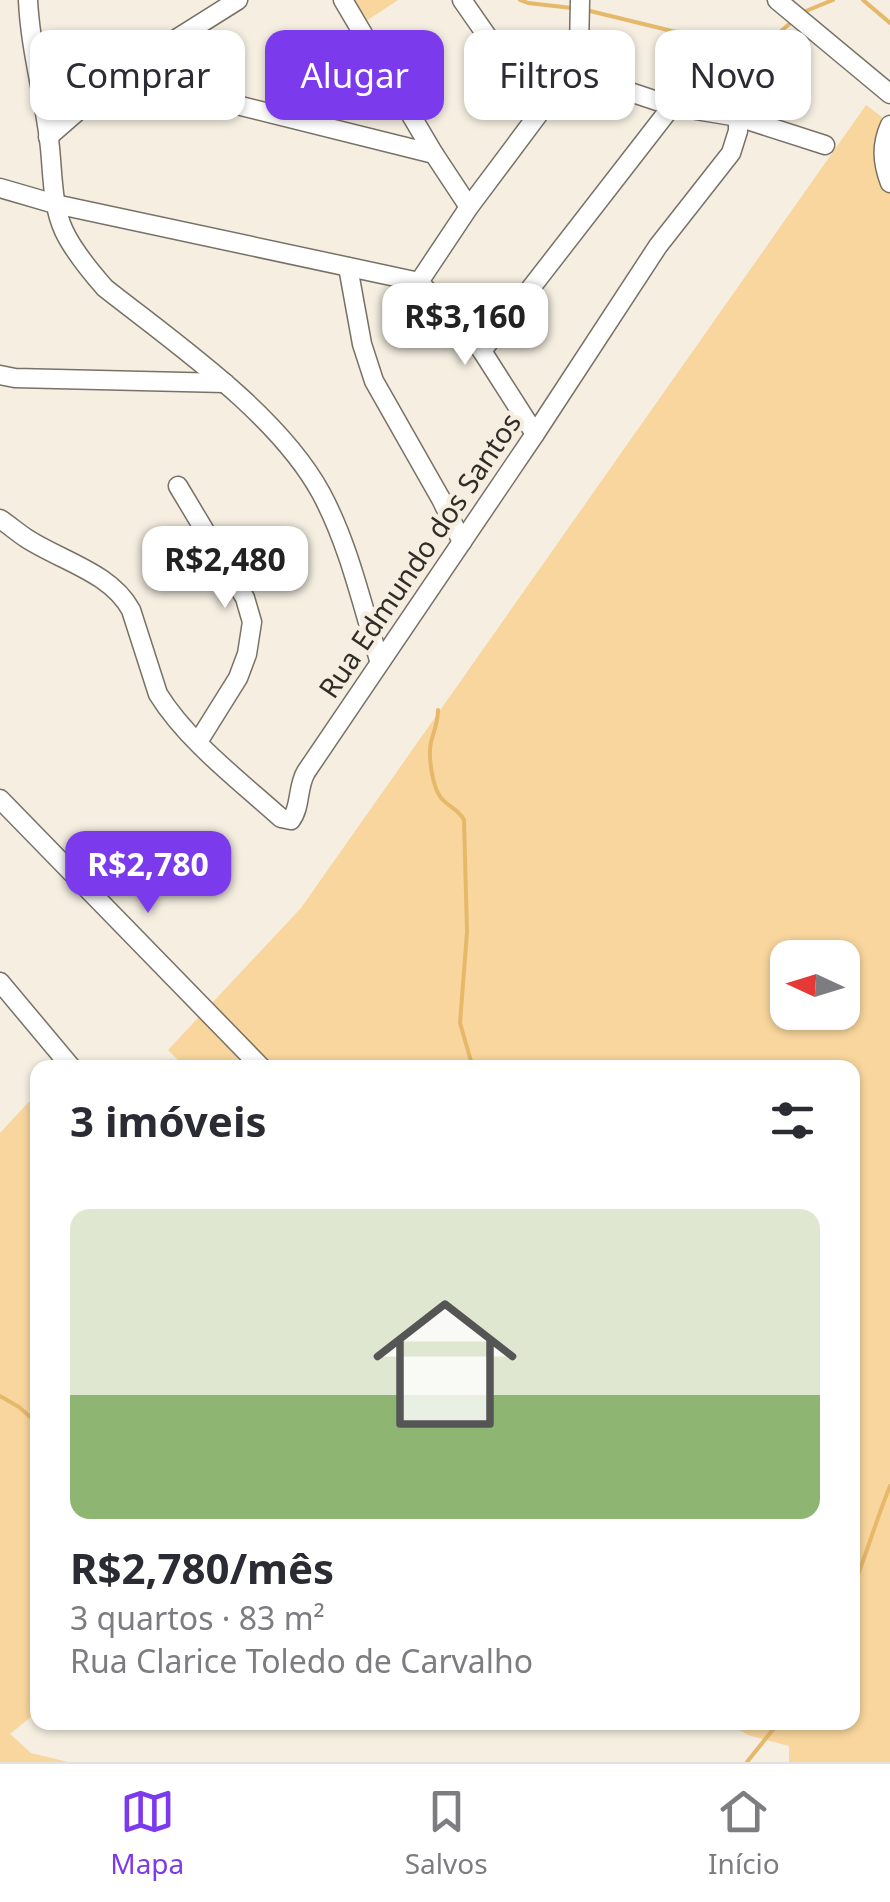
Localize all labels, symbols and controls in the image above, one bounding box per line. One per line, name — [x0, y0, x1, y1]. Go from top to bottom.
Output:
chip: Comprar — [30, 30, 245, 120]
chip: Alugar — [265, 30, 444, 120]
chip: Filtros — [464, 30, 635, 120]
chip: Novo — [655, 30, 811, 120]
pin: R$3,160 — [373, 283, 557, 368]
text: R$3,160 — [404, 294, 526, 337]
street label: Rua Edmundo dos Santos — [309, 405, 529, 705]
pin: R$2,480 — [133, 526, 317, 611]
text: R$2,480 — [164, 537, 286, 580]
pin: R$2,780 — [56, 831, 240, 916]
text: R$2,780 — [87, 842, 209, 885]
north arrow — [770, 940, 860, 1030]
map controls — [770, 940, 860, 1030]
text: 3 imóveis — [70, 1092, 267, 1149]
icon: filters — [765, 1093, 820, 1148]
icon: home — [355, 1274, 535, 1454]
text: R$2,780/mês — [70, 1539, 334, 1596]
text: 3 quartos · 83 m² — [70, 1596, 325, 1639]
text: Rua Clarice Toledo de Carvalho — [70, 1639, 533, 1682]
tab: Mapa — [110, 1784, 184, 1882]
tab: Salvos — [405, 1784, 488, 1882]
tab: Início — [708, 1784, 780, 1882]

